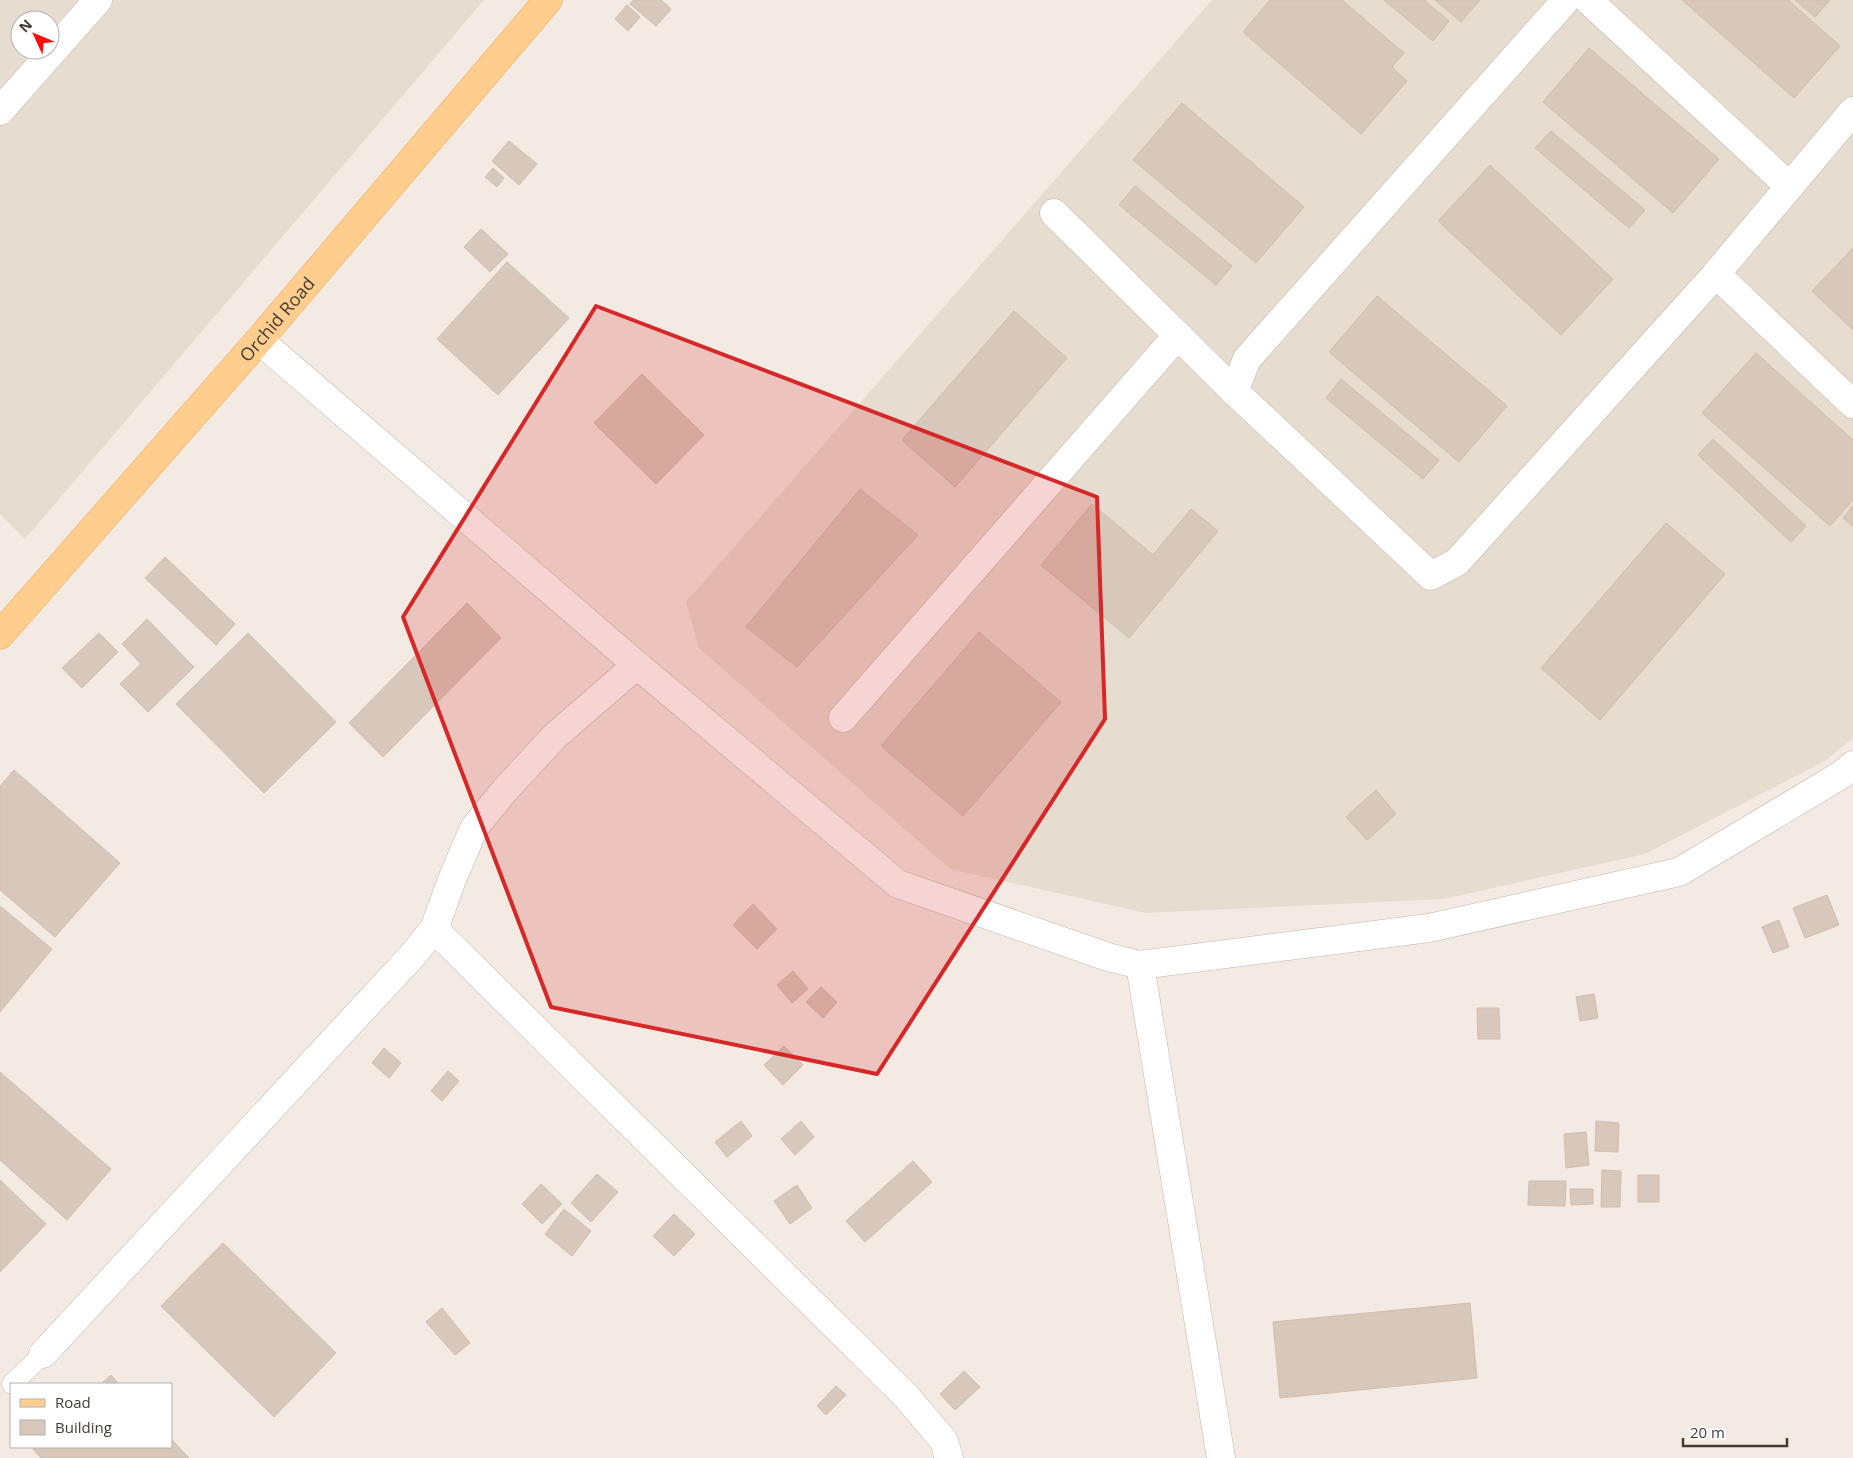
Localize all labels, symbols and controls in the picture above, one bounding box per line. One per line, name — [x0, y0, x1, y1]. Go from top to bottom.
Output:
north arrow — [10, 10, 60, 60]
text: N — [14, 15, 36, 36]
street label: Orchid Road — [234, 272, 320, 366]
legend — [10, 1383, 172, 1448]
text: Road — [55, 1392, 91, 1412]
scale bar — [1683, 1416, 1787, 1448]
text: Building — [55, 1417, 112, 1437]
text: 20 m — [1690, 1422, 1725, 1442]

